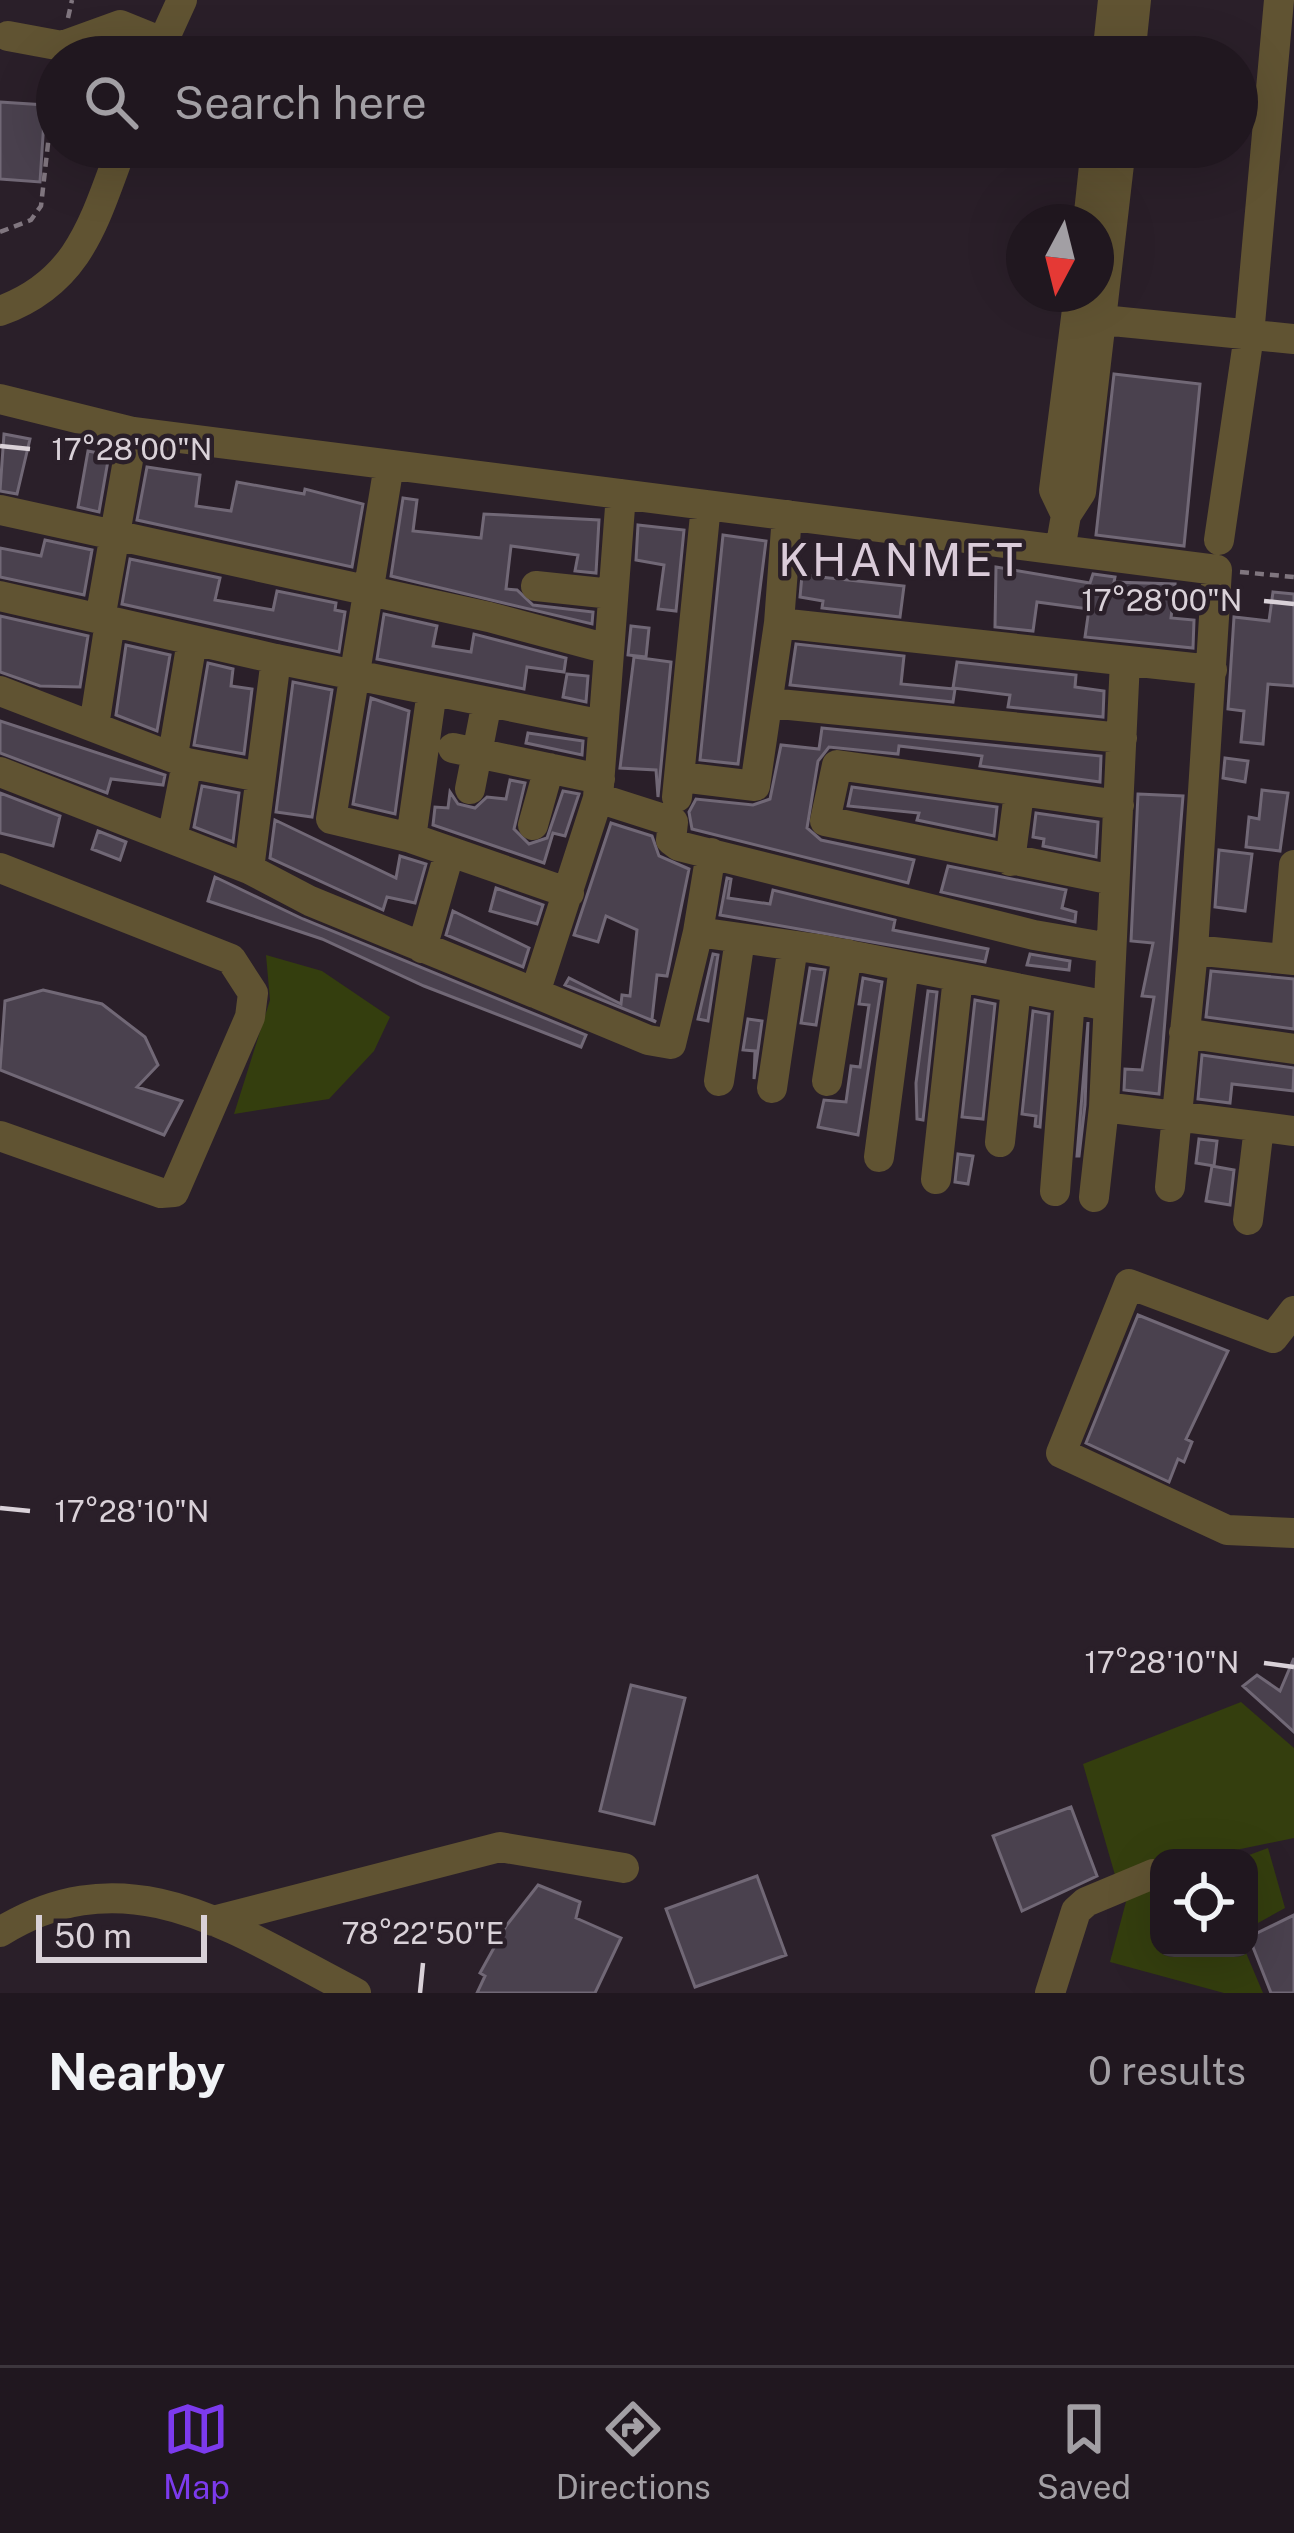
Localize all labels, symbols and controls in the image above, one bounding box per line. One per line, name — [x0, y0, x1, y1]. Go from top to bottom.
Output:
search box — [36, 36, 1258, 168]
icon: search — [78, 69, 144, 135]
text: Search here — [174, 76, 427, 129]
north arrow — [1006, 204, 1114, 312]
text: 17°28'00"N — [52, 431, 212, 467]
district label: KHANMET — [778, 533, 1026, 586]
text: 17°28'00"N — [1082, 582, 1242, 618]
text: 17°28'10"N — [55, 1493, 209, 1529]
text: 17°28'10"N — [1085, 1644, 1239, 1680]
map controls — [1150, 1849, 1258, 1957]
button: locate — [1150, 1849, 1258, 1957]
scale bar — [36, 1909, 207, 1962]
text: 78°22'50"E — [342, 1915, 504, 1951]
text: 50 m — [54, 1917, 132, 1955]
text: Nearby — [48, 2042, 225, 2101]
text: 0 results — [1088, 2048, 1246, 2094]
tab: Map — [163, 2396, 230, 2506]
tab: Directions — [556, 2396, 711, 2506]
tab: Saved — [1037, 2396, 1131, 2506]

